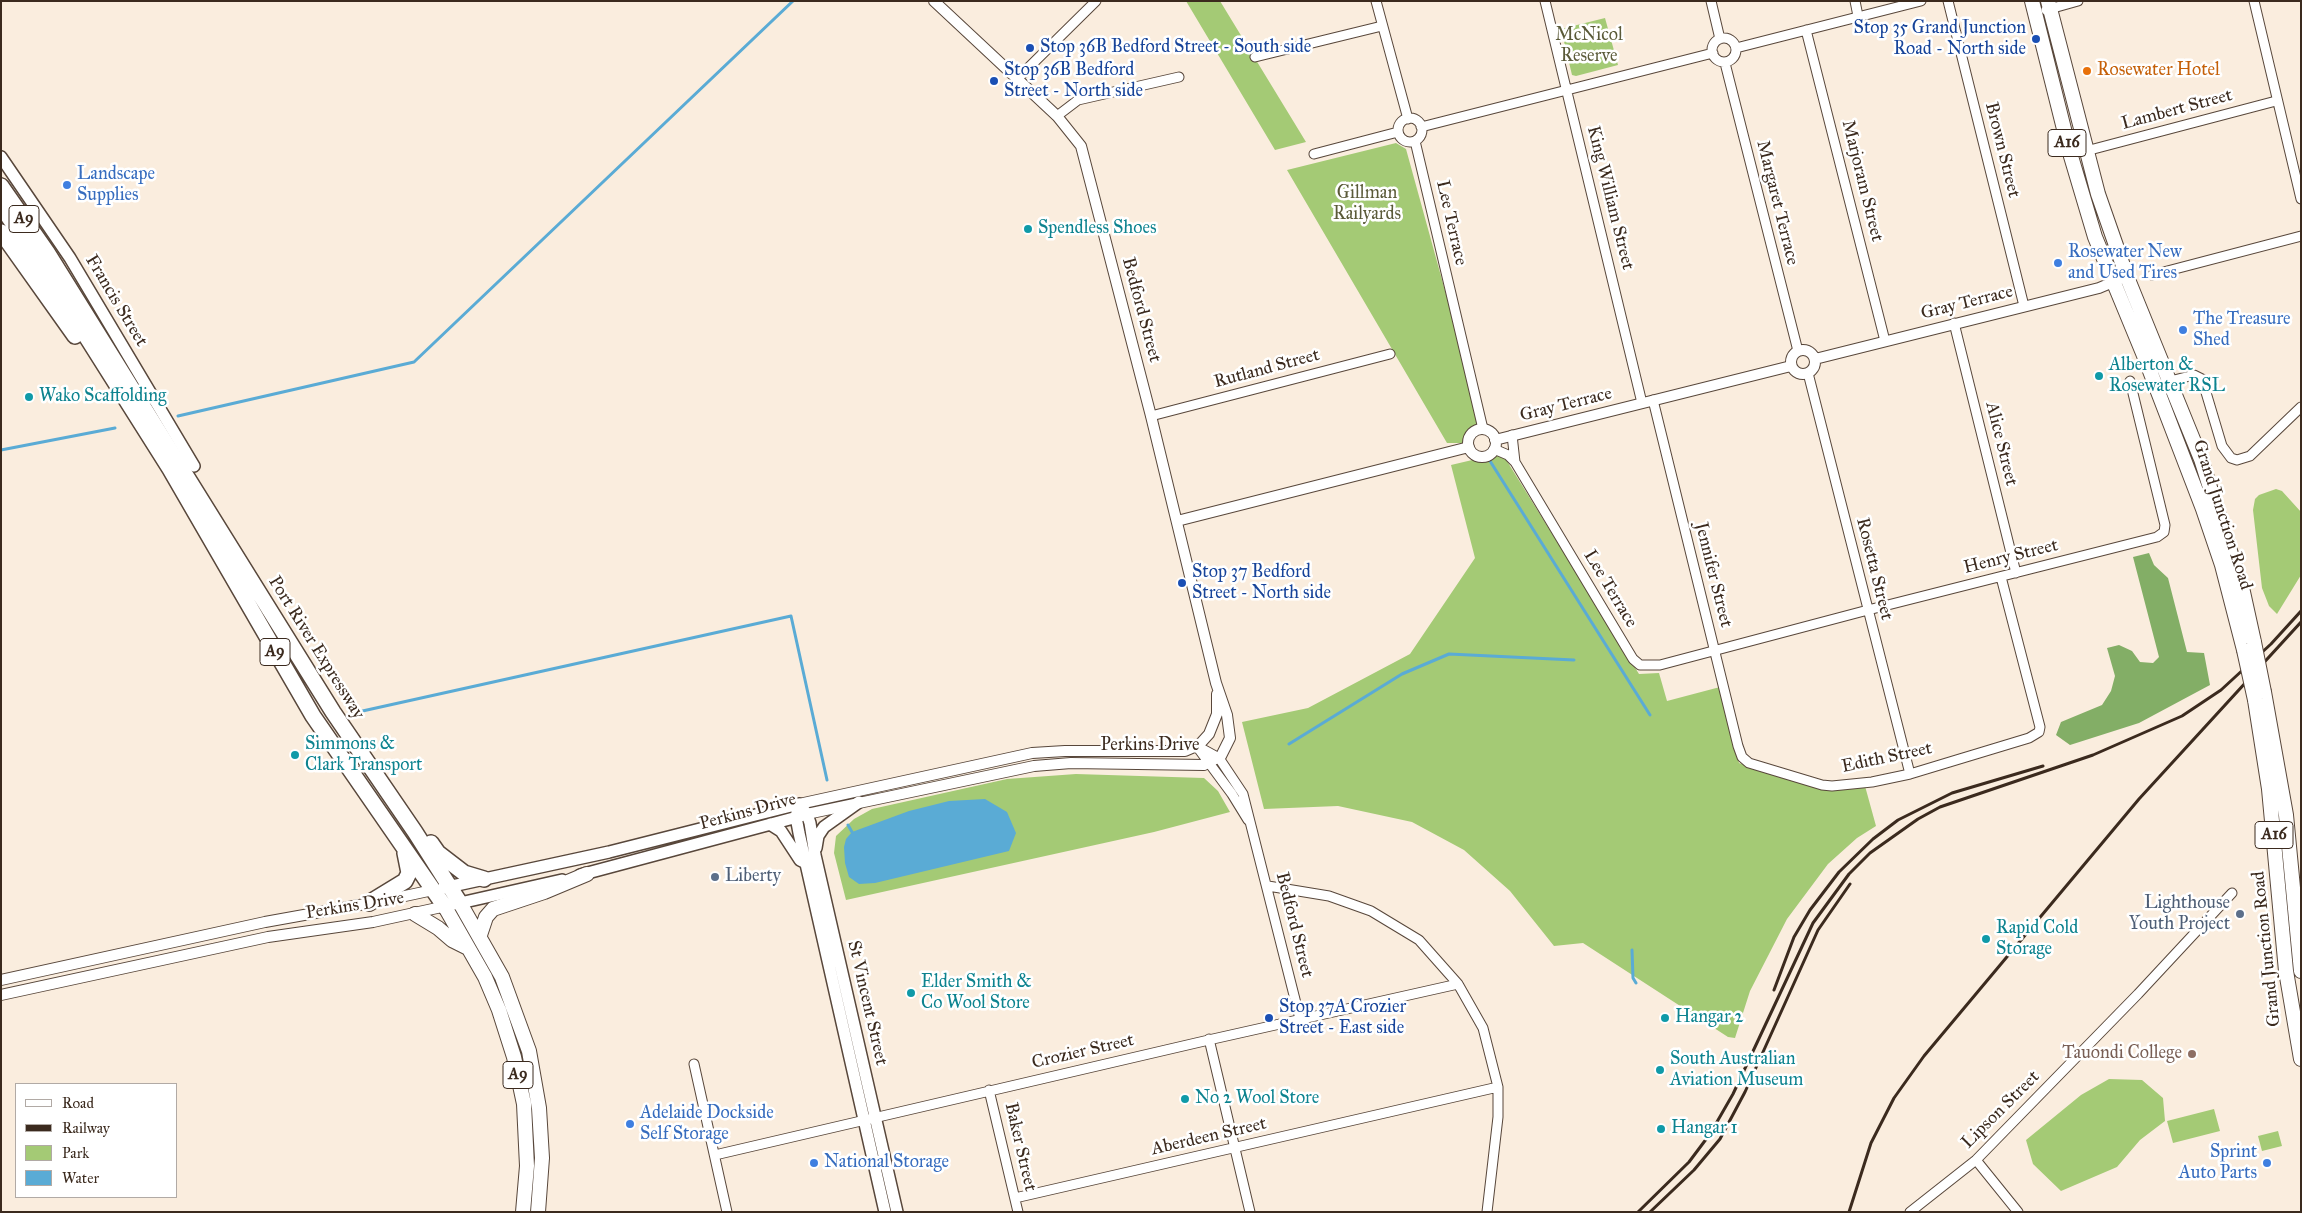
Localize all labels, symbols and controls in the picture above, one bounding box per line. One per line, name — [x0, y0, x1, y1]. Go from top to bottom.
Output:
place label: Stop 35 Grand Junction Road - North side — [1854, 18, 2026, 60]
park label: McNicol Reserve — [1555, 25, 1623, 68]
marker: Stop 35 Grand Junction Road - North side — [2030, 33, 2042, 45]
place label: Stop 36B Bedford Street - South side — [1040, 37, 1311, 59]
marker: Stop 36B Bedford Street - South side — [1024, 42, 1036, 54]
place label: Stop 36B Bedford Street - North side — [1004, 60, 1143, 102]
place label: Rosewater Hotel — [2097, 60, 2220, 82]
marker: Rosewater Hotel — [2081, 65, 2093, 77]
marker: Stop 36B Bedford Street - North side — [988, 75, 1000, 87]
street label: Lambert Street — [2119, 85, 2235, 135]
street label: Brown Street — [1980, 100, 2024, 200]
street label: Marjoram Street — [1836, 118, 1888, 244]
street label: King William Street — [1582, 124, 1638, 272]
road number: A16 — [2048, 130, 2086, 156]
street label: Margaret Terrace — [1751, 138, 1803, 268]
place label: Landscape Supplies — [77, 164, 155, 206]
street label: Lee Terrace — [1431, 178, 1471, 268]
marker: Landscape Supplies — [61, 179, 73, 191]
park label: Gillman Railyards — [1333, 183, 1401, 225]
road number: A9 — [9, 205, 39, 232]
place label: Spendless Shoes — [1038, 218, 1157, 240]
marker: Spendless Shoes — [1022, 223, 1034, 235]
place label: Rosewater New and Used Tires — [2068, 242, 2182, 284]
street label: Francis Street — [80, 251, 152, 351]
street label: Bedford Street — [1117, 255, 1165, 365]
marker: Rosewater New and Used Tires — [2052, 257, 2064, 269]
street label: Gray Terrace — [1919, 281, 2015, 325]
place label: The Treasure Shed — [2193, 309, 2291, 352]
marker: The Treasure Shed — [2177, 324, 2189, 336]
street label: Rutland Street — [1212, 345, 1322, 393]
place label: Alberton & Rosewater RSL — [2109, 355, 2225, 398]
marker: Alberton & Rosewater RSL — [2093, 370, 2105, 382]
street label: Gray Terrace — [1518, 383, 1614, 427]
place label: Wako Scaffolding — [39, 386, 166, 408]
marker: Wako Scaffolding — [23, 391, 35, 403]
street label: Alice Street — [1980, 400, 2022, 488]
street label: Grand Junction Road — [2188, 437, 2256, 593]
street label: Rosetta Street — [1851, 516, 1897, 622]
street label: Jennifer Street — [1690, 520, 1736, 630]
street label: Henry Street — [1962, 535, 2060, 579]
street label: Lee Terrace — [1578, 546, 1642, 632]
place label: Stop 37 Bedford Street - North side — [1192, 562, 1331, 604]
street label: Port River Expressway — [263, 572, 369, 724]
marker: Stop 37 Bedford Street - North side — [1176, 577, 1188, 589]
road number: A9 — [260, 638, 290, 666]
place label: Simmons & Clark Transport — [305, 734, 422, 776]
street label: Perkins Drive — [1100, 735, 1200, 757]
street label: Edith Street — [1840, 738, 1934, 778]
marker: Simmons & Clark Transport — [289, 749, 301, 761]
street label: Perkins Drive — [697, 789, 799, 835]
road number: A16 — [2255, 822, 2293, 848]
place label: Liberty — [725, 866, 781, 888]
street label: Bedford Street — [1270, 870, 1318, 980]
street label: Grand Junction Road — [2248, 870, 2286, 1028]
marker: Liberty — [709, 871, 721, 883]
street label: Perkins Drive — [304, 888, 406, 924]
place label: Lighthouse Youth Project — [2129, 893, 2230, 936]
marker: Lighthouse Youth Project — [2234, 908, 2246, 920]
place label: Rapid Cold Storage — [1996, 918, 2078, 961]
marker: Rapid Cold Storage — [1980, 933, 1992, 945]
street label: St Vincent Street — [842, 938, 892, 1068]
place label: Elder Smith & Co Wool Store — [921, 972, 1032, 1014]
marker: Elder Smith & Co Wool Store — [905, 987, 917, 999]
place label: Stop 37A Crozier Street - East side — [1279, 997, 1406, 1040]
place label: Hangar 2 — [1675, 1007, 1743, 1029]
marker: Stop 37A Crozier Street - East side — [1263, 1012, 1275, 1024]
marker: Hangar 2 — [1659, 1012, 1671, 1024]
street label: Crozier Street — [1030, 1030, 1136, 1074]
place label: Tauondi College — [2062, 1043, 2182, 1065]
marker: Tauondi College — [2186, 1048, 2198, 1060]
place label: South Australian Aviation Museum — [1670, 1049, 1803, 1092]
road number: A9 — [503, 1062, 533, 1088]
marker: South Australian Aviation Museum — [1654, 1064, 1666, 1076]
street label: Lipson Street — [1958, 1067, 2044, 1153]
legend — [15, 1083, 178, 1198]
place label: No 2 Wool Store — [1195, 1088, 1319, 1110]
marker: No 2 Wool Store — [1179, 1093, 1191, 1105]
text: Road — [62, 1094, 94, 1112]
street label: Baker Street — [999, 1100, 1041, 1194]
place label: Adelaide Dockside Self Storage — [640, 1103, 774, 1146]
street label: Aberdeen Street — [1149, 1113, 1269, 1161]
marker: Adelaide Dockside Self Storage — [624, 1118, 636, 1130]
place label: Hangar 1 — [1671, 1118, 1738, 1140]
text: Railway — [62, 1119, 110, 1137]
marker: Hangar 1 — [1655, 1123, 1667, 1135]
place label: Sprint Auto Parts — [2179, 1142, 2257, 1184]
text: Park — [62, 1144, 89, 1162]
place label: National Storage — [824, 1152, 949, 1174]
marker: National Storage — [808, 1157, 820, 1169]
marker: Sprint Auto Parts — [2261, 1157, 2273, 1169]
text: Water — [62, 1169, 99, 1187]

